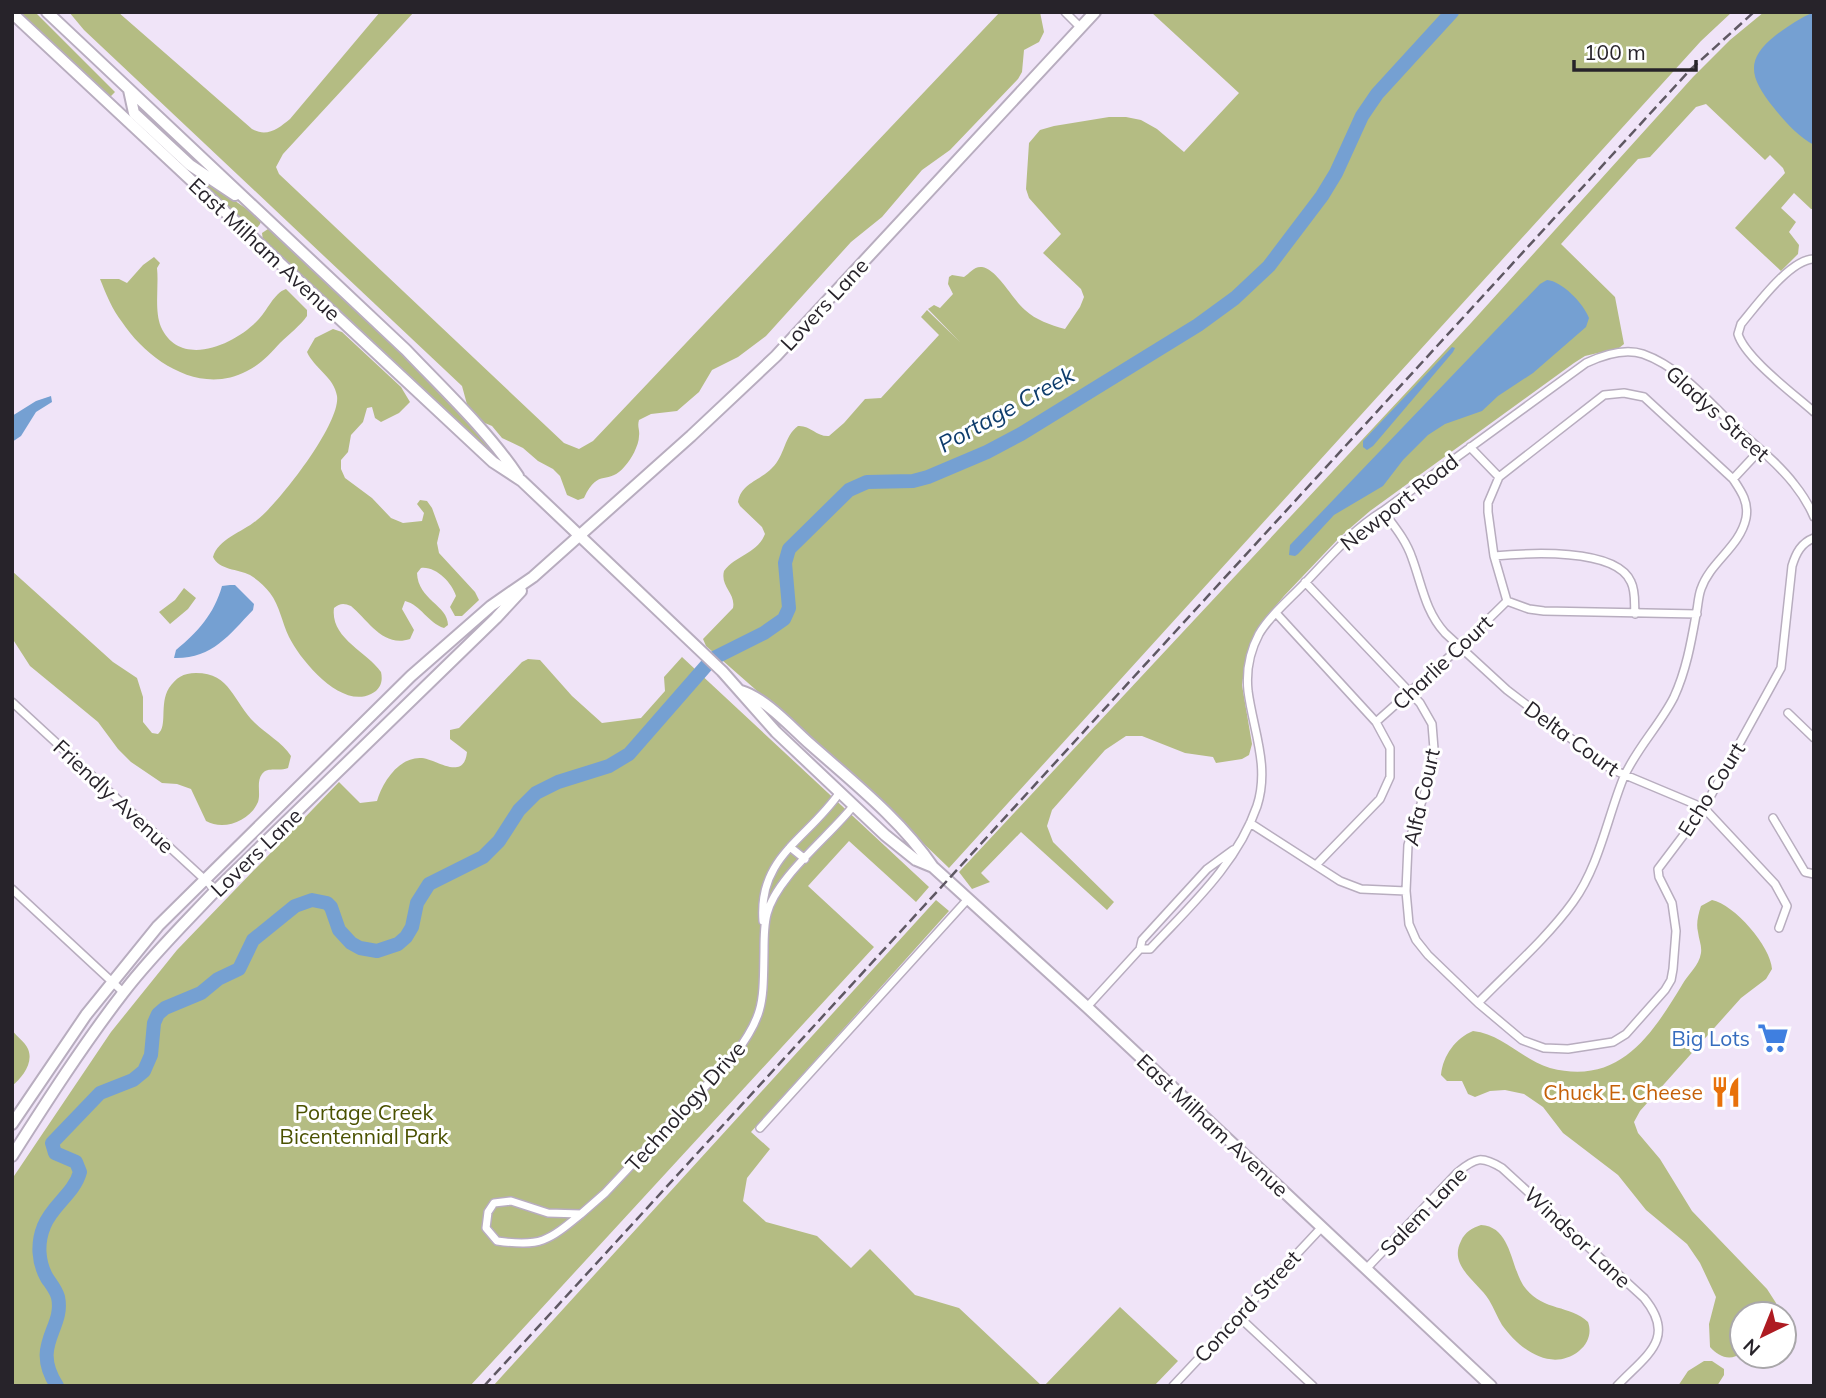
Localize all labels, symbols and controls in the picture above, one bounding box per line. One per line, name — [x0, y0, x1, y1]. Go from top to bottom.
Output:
scale bar — [1574, 28, 1696, 72]
text: 100 m — [1584, 39, 1646, 65]
street label: East Milham Avenue — [184, 172, 346, 326]
street label: Lovers Lane — [775, 252, 873, 356]
water label: Portage Creek — [933, 359, 1080, 458]
street label: Gladys Street — [1661, 360, 1775, 466]
street label: Newport Road — [1335, 448, 1463, 556]
street label: Charlie Court — [1387, 609, 1497, 715]
street label: Delta Court — [1520, 695, 1624, 781]
street label: Friendly Avenue — [48, 734, 180, 858]
street label: Echo Court — [1672, 737, 1750, 841]
street label: Alfa Court — [1397, 746, 1445, 848]
street label: Lovers Lane — [205, 802, 307, 902]
supermarket icon: Big Lots — [1756, 1021, 1790, 1055]
place label: Big Lots — [1672, 1025, 1750, 1051]
street label: Technology Drive — [620, 1035, 750, 1177]
street label: East Milham Avenue — [1132, 1048, 1294, 1202]
restaurant icon: Chuck E. Cheese — [1709, 1075, 1743, 1109]
place label: Chuck E. Cheese — [1543, 1079, 1703, 1105]
park label: Portage Creek Bicentennial Park — [280, 1099, 449, 1149]
street label: Salem Lane — [1374, 1161, 1472, 1261]
street label: Windsor Lane — [1519, 1181, 1637, 1293]
street label: Concord Street — [1188, 1245, 1306, 1367]
north arrow — [1728, 1300, 1798, 1370]
text: N — [1738, 1334, 1765, 1361]

